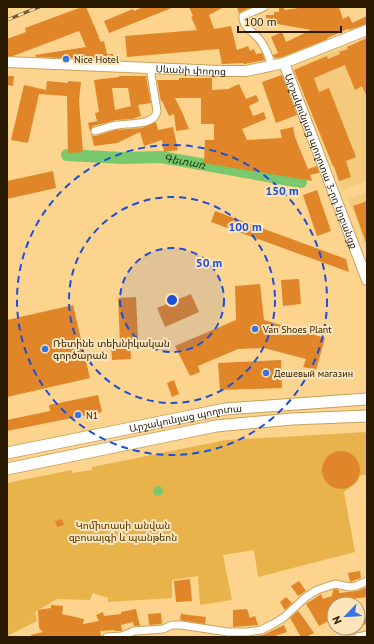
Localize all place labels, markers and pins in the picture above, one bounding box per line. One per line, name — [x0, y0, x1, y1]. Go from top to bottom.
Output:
place label: Nice Hotel — [74, 53, 119, 66]
marker: Nice Hotel — [61, 54, 71, 64]
centre of rings — [165, 293, 179, 307]
place label: Van Shoes Plant — [262, 323, 332, 336]
marker: Van Shoes Plant — [250, 324, 260, 334]
place label: Ռետինե տեխնիկական գործարան — [53, 337, 170, 362]
marker: Ռետինե տեխնիկական գործարան — [40, 344, 50, 354]
place label: Дешевый магазин — [274, 367, 353, 380]
marker: Дешевый магазин — [261, 368, 271, 378]
place label: N1 — [86, 409, 98, 422]
marker: N1 — [73, 410, 83, 420]

